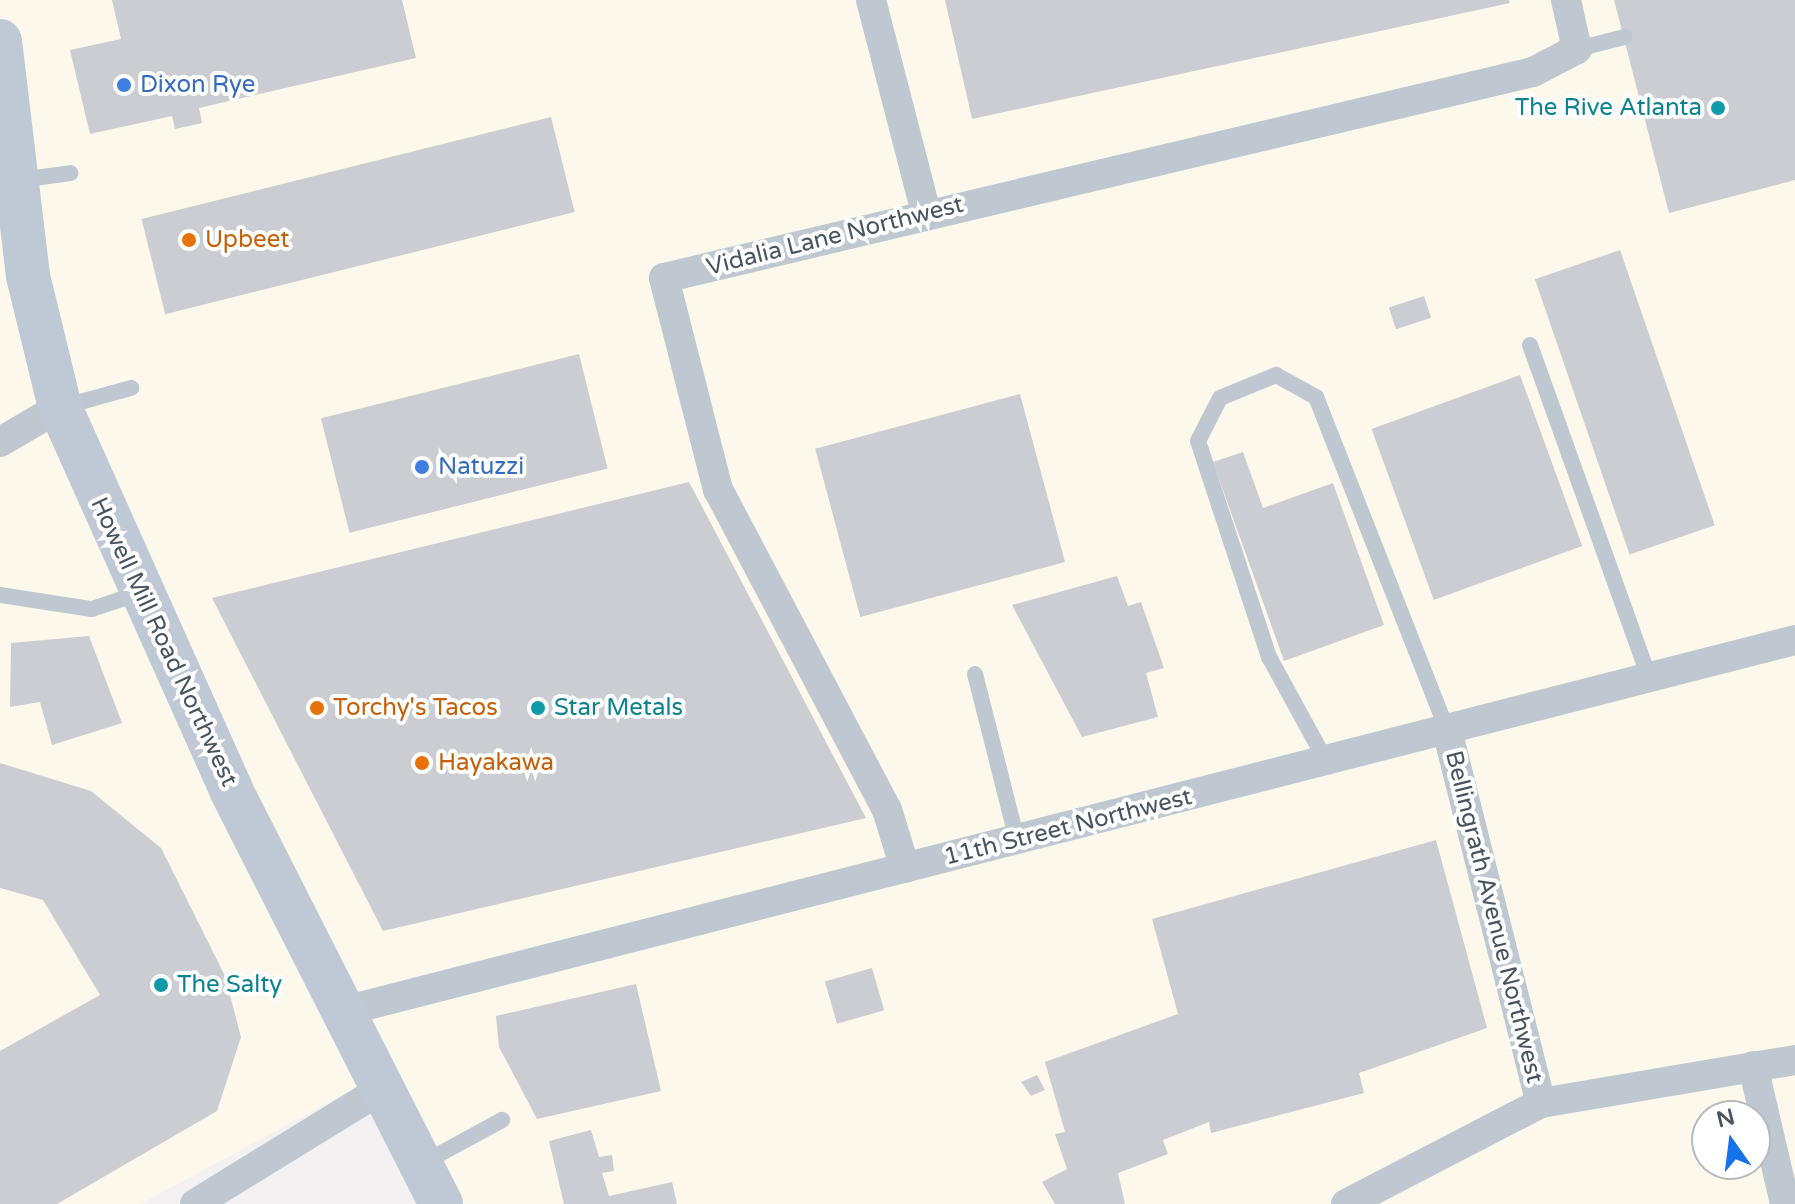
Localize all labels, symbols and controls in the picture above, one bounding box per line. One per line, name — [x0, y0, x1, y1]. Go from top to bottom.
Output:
place label: Dixon Rye — [140, 71, 255, 99]
marker: Dixon Rye — [115, 76, 133, 94]
place label: The Rive Atlanta — [1515, 94, 1702, 122]
marker: The Rive Atlanta — [1709, 99, 1727, 117]
street label: Vidalia Lane Northwest — [704, 190, 966, 282]
place label: Upbeet — [205, 226, 289, 254]
marker: Upbeet — [180, 231, 198, 249]
place label: Natuzzi — [438, 453, 524, 481]
marker: Natuzzi — [413, 458, 431, 476]
street label: Howell Mill Road Northwest — [84, 493, 244, 791]
place label: Torchy's Tacos — [333, 694, 498, 722]
place label: Star Metals — [554, 694, 683, 722]
marker: Torchy's Tacos — [308, 699, 326, 717]
marker: Star Metals — [529, 699, 547, 717]
street label: Bellingrath Avenue Northwest — [1439, 748, 1549, 1086]
place label: Hayakawa — [438, 749, 554, 777]
marker: Hayakawa — [413, 754, 431, 772]
street label: 11th Street Northwest — [941, 782, 1195, 872]
place label: The Salty — [177, 971, 282, 999]
marker: The Salty — [152, 976, 170, 994]
north arrow — [1691, 1100, 1771, 1180]
text: N — [1714, 1104, 1737, 1133]

